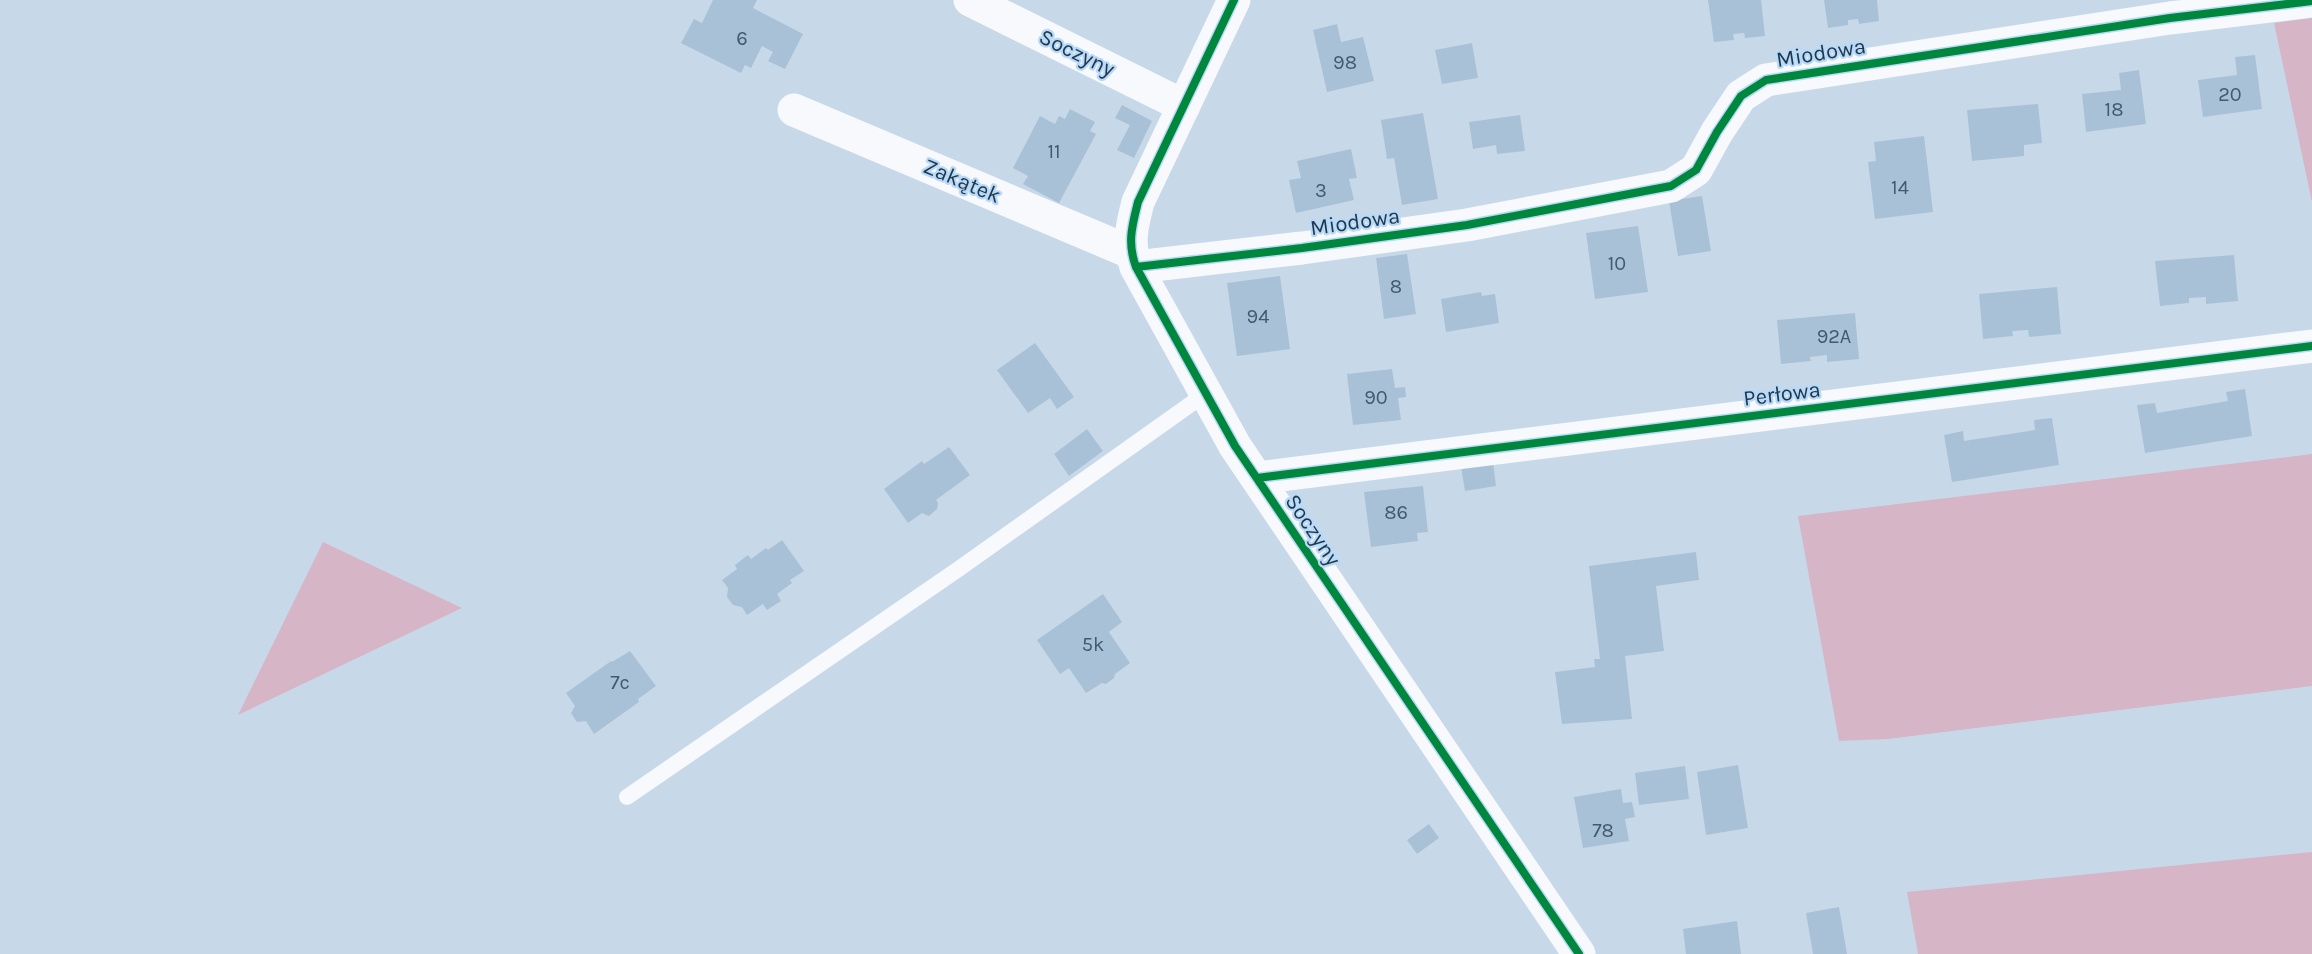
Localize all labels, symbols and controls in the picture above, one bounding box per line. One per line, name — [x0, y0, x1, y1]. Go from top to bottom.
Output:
street label: Soczyny — [1035, 24, 1119, 82]
house number: 6 — [736, 27, 748, 50]
street label: Miodowa — [1774, 33, 1868, 73]
house number: 98 — [1333, 51, 1357, 74]
house number: 20 — [2218, 83, 2242, 106]
house number: 18 — [2105, 98, 2123, 121]
house number: 11 — [1047, 140, 1061, 163]
street label: Zakątek — [919, 153, 1005, 209]
house number: 14 — [1891, 176, 1909, 199]
house number: 3 — [1315, 179, 1327, 202]
street label: Miodowa — [1308, 203, 1402, 241]
house number: 10 — [1608, 252, 1626, 275]
house number: 8 — [1390, 275, 1402, 298]
house number: 94 — [1247, 305, 1269, 328]
house number: 92A — [1817, 325, 1851, 348]
street label: Perłowa — [1742, 376, 1822, 412]
house number: 90 — [1364, 386, 1388, 409]
street label: Soczyny — [1280, 489, 1346, 571]
house number: 86 — [1384, 501, 1408, 524]
house number: 5k — [1082, 633, 1104, 656]
house number: 7c — [610, 671, 630, 694]
house number: 78 — [1592, 819, 1614, 842]

